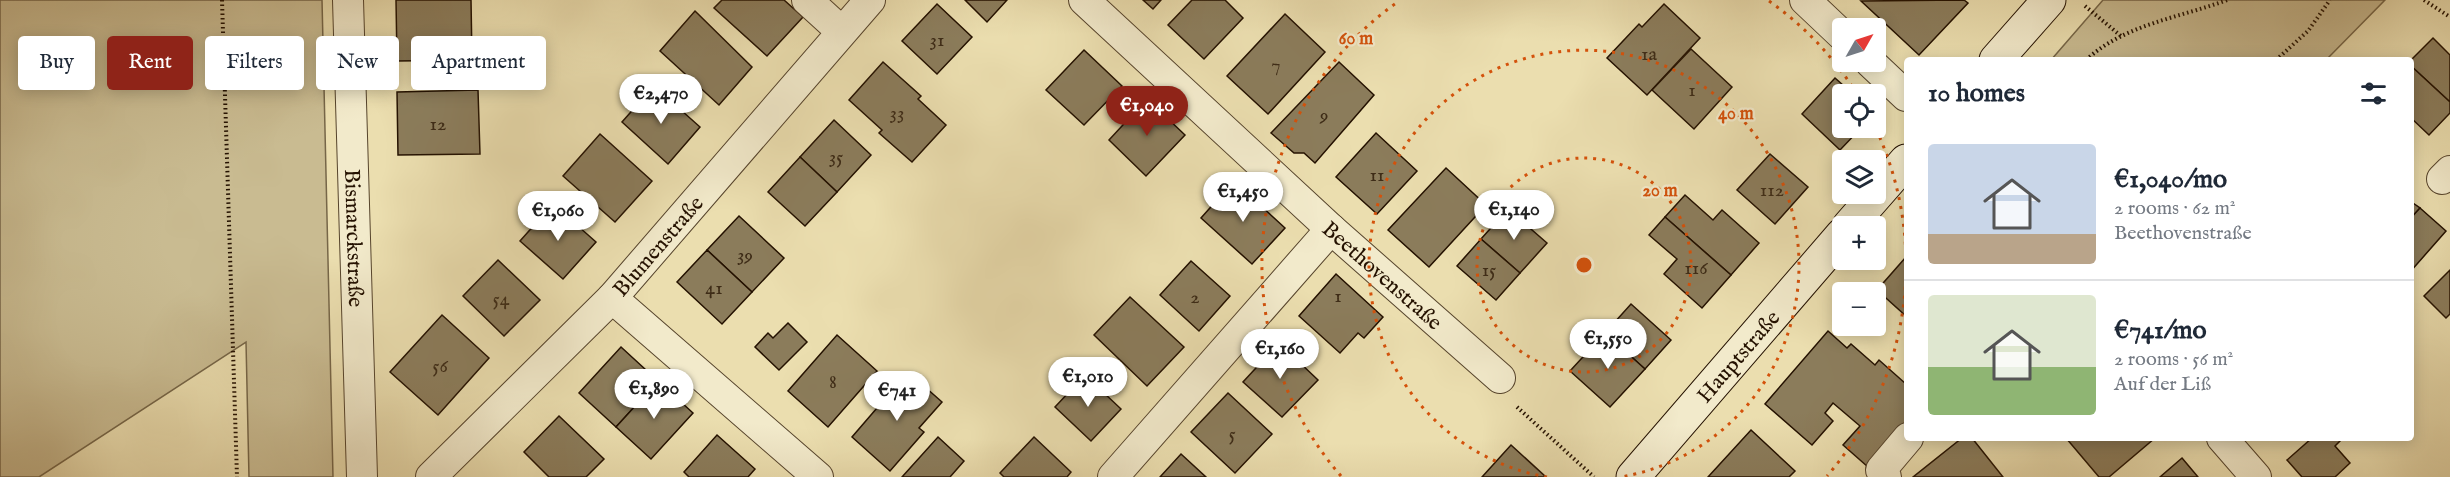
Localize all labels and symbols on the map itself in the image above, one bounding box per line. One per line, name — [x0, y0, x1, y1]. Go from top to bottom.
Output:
north arrow — [1832, 18, 1886, 72]
house number: 31 — [930, 28, 944, 53]
text: 60 m — [1339, 28, 1373, 51]
house number: 1a — [1641, 42, 1657, 67]
house number: 7 — [1271, 53, 1281, 78]
pin: €2,470 — [612, 74, 710, 125]
house number: 1 — [1688, 78, 1696, 103]
pin: €1,040 — [1098, 86, 1196, 137]
house number: 33 — [890, 101, 904, 126]
house number: 9 — [1319, 103, 1328, 128]
text: 40 m — [1718, 103, 1754, 126]
house number: 12 — [430, 112, 446, 137]
house number: 35 — [829, 145, 843, 170]
house number: 11 — [1370, 163, 1384, 188]
street label: Bismarckstraße — [337, 168, 369, 308]
pin: €1,450 — [1194, 172, 1292, 223]
house number: 112 — [1760, 178, 1784, 203]
text: 20 m — [1642, 180, 1678, 203]
street label: Blumenstraße — [607, 190, 710, 303]
pin: €1,140 — [1465, 190, 1563, 241]
pin: €1,060 — [509, 191, 607, 242]
street label: Beethovenstraße — [1315, 216, 1448, 337]
house number: 39 — [737, 243, 753, 268]
centre of rings — [1574, 255, 1594, 275]
house number: 116 — [1684, 256, 1708, 281]
house number: 15 — [1482, 258, 1496, 283]
house number: 41 — [705, 276, 723, 301]
house number: 1 — [1334, 284, 1342, 309]
house number: 2 — [1190, 285, 1200, 310]
house number: 54 — [493, 287, 510, 312]
street label: Hauptstraße — [1691, 305, 1787, 409]
pin: €1,550 — [1559, 319, 1657, 370]
pin: €1,160 — [1231, 329, 1329, 380]
house number: 56 — [432, 354, 448, 379]
pin: €1,010 — [1039, 357, 1137, 408]
pin: €1,890 — [605, 369, 703, 420]
house number: 8 — [829, 370, 837, 395]
pin: €741 — [861, 371, 933, 422]
house number: 5 — [1228, 422, 1236, 447]

